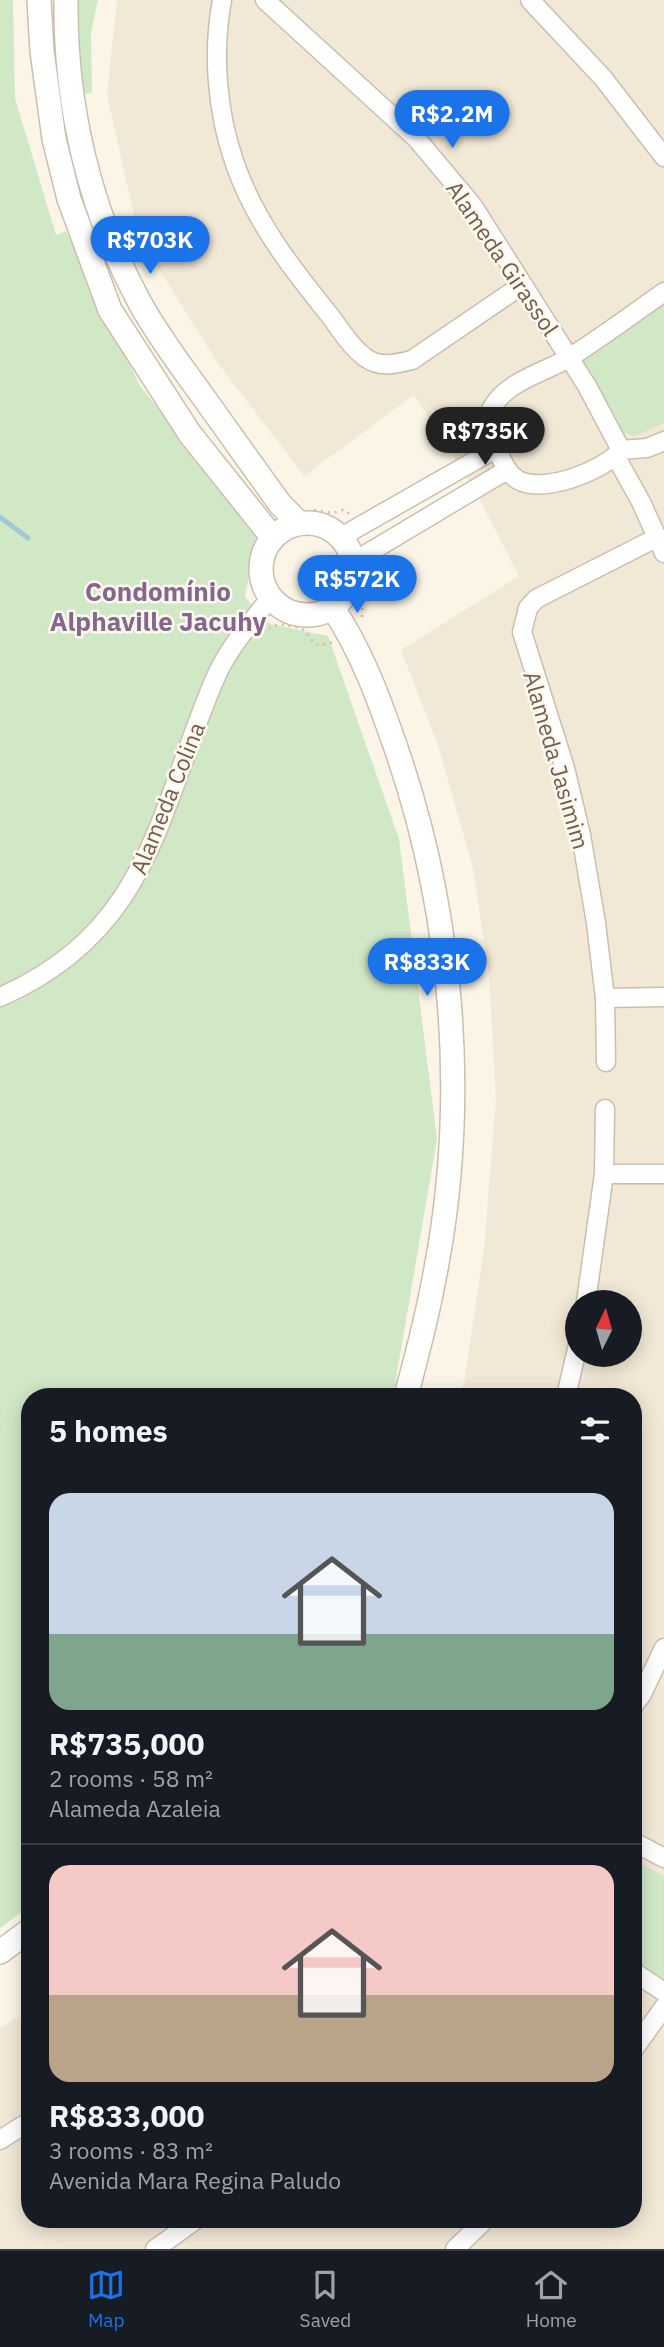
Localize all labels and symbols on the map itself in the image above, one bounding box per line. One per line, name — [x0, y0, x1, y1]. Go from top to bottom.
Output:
pin: R$2.2M — [395, 90, 509, 150]
street label: Alameda Girassol — [440, 175, 566, 341]
pin: R$703K — [93, 216, 207, 276]
pin: R$735K — [428, 407, 542, 467]
pin: R$572K — [300, 556, 414, 615]
district label: Condomínio Alphaville Jacuhy — [50, 574, 266, 638]
street label: Alameda Jasimim — [517, 667, 597, 853]
street label: Alameda Colina — [123, 717, 211, 879]
pin: R$833K — [370, 939, 484, 998]
north arrow — [565, 1290, 642, 1367]

